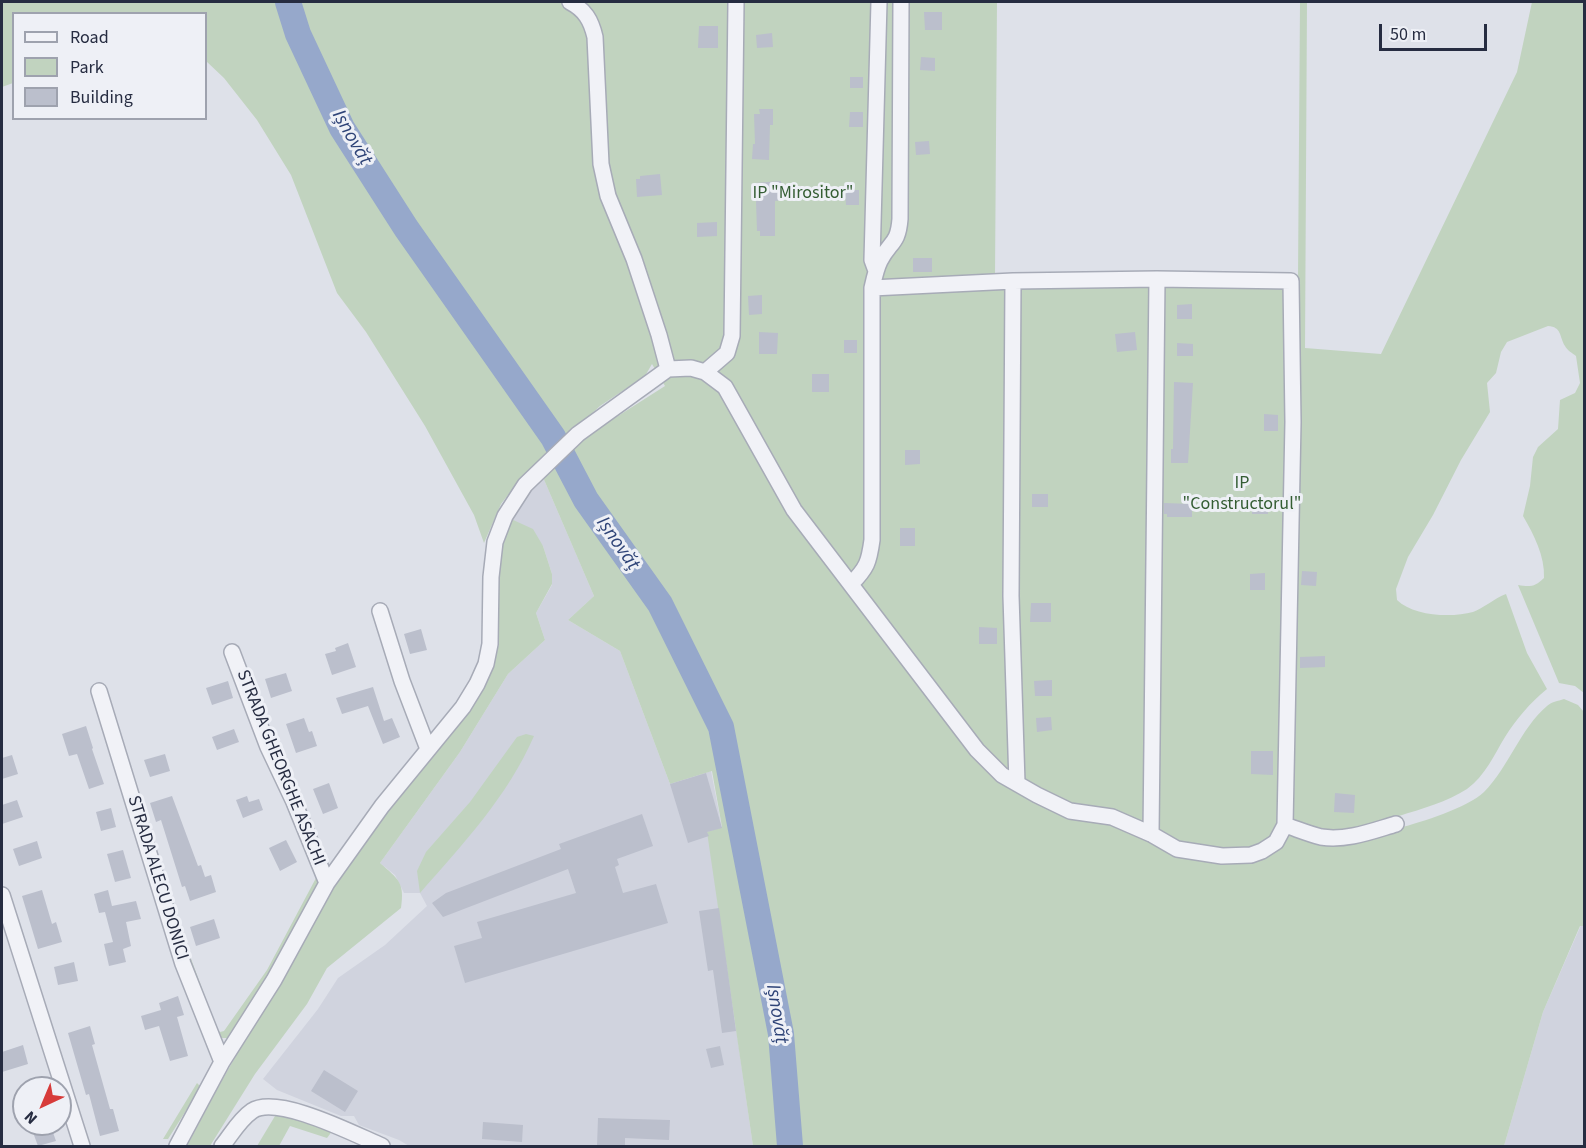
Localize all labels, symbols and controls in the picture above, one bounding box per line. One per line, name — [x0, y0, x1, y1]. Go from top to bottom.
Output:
legend — [12, 12, 207, 120]
scale bar — [1382, 12, 1490, 50]
text: 50 m — [1390, 22, 1426, 47]
text: Road — [70, 25, 109, 50]
text: Park — [70, 55, 104, 80]
text: Building — [70, 85, 133, 110]
water label: Ișnovăț — [326, 106, 376, 170]
park label: IP "Mirositor" — [753, 183, 853, 205]
park label: IP "Constructorul" — [1183, 473, 1301, 516]
water label: Ișnovăț — [590, 513, 644, 575]
street label: STRADA GHEORGHE ASACHI — [231, 667, 329, 869]
street label: STRADA ALECU DONICI — [122, 793, 192, 963]
water label: Ișnovăț — [759, 983, 793, 1045]
north arrow — [12, 1076, 72, 1136]
text: N — [19, 1106, 42, 1129]

